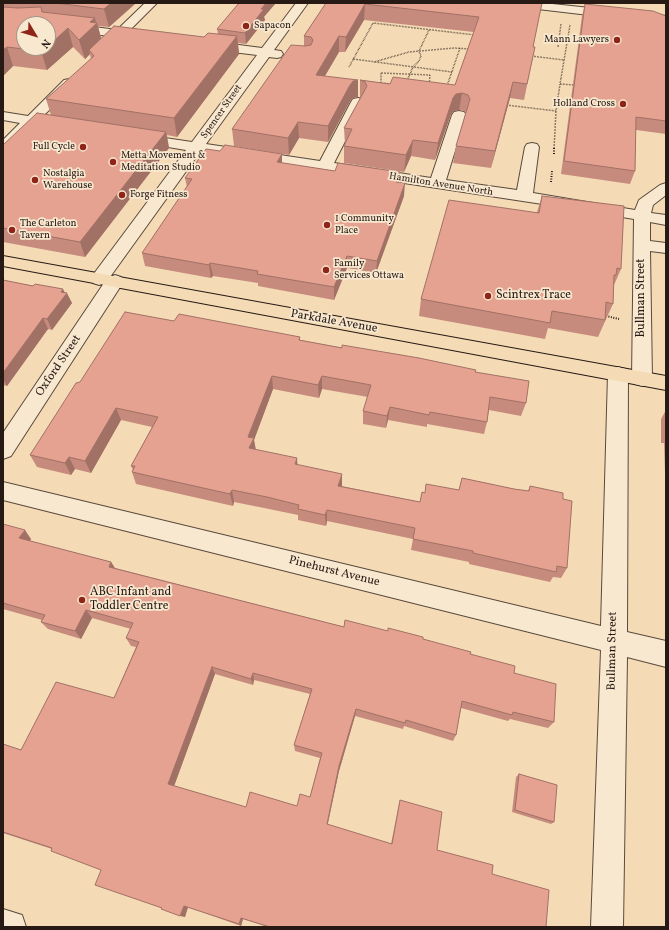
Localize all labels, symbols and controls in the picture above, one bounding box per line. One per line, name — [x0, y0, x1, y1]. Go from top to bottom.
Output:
north arrow — [16, 16, 56, 56]
place label: Sapacon — [254, 20, 291, 32]
marker: Sapacon — [241, 21, 251, 31]
place label: Mann Lawyers — [544, 34, 609, 46]
text: N — [37, 35, 53, 51]
marker: Mann Lawyers — [612, 35, 622, 45]
street label: Spencer Street — [199, 83, 245, 141]
place label: Holland Cross — [553, 98, 615, 110]
marker: Holland Cross — [618, 99, 628, 109]
place label: Full Cycle — [33, 141, 75, 153]
marker: Full Cycle — [78, 142, 88, 152]
place label: Metta Movement & Meditation Studio — [121, 150, 205, 174]
marker: Metta Movement & Meditation Studio — [108, 157, 118, 167]
place label: Nostalgia Warehouse — [43, 168, 92, 192]
street label: Hamilton Avenue North — [388, 171, 494, 199]
marker: Nostalgia Warehouse — [30, 175, 40, 185]
place label: Forge Fitness — [130, 189, 188, 201]
marker: Forge Fitness — [117, 190, 127, 200]
place label: 1 Community Place — [335, 213, 394, 236]
place label: The Carleton Tavern — [20, 218, 76, 242]
marker: 1 Community Place — [322, 220, 332, 230]
marker: The Carleton Tavern — [7, 225, 17, 235]
place label: Family Services Ottawa — [334, 258, 404, 282]
street label: Bullman Street — [635, 258, 649, 338]
marker: Family Services Ottawa — [321, 265, 331, 275]
place label: Scintrex Trace — [496, 289, 571, 303]
marker: Scintrex Trace — [483, 291, 493, 301]
street label: Parkdale Avenue — [289, 307, 379, 337]
street label: Oxford Street — [33, 332, 85, 400]
street label: Pinehurst Avenue — [287, 554, 381, 590]
place label: ABC Infant and Toddler Centre — [90, 586, 171, 614]
marker: ABC Infant and Toddler Centre — [77, 595, 87, 605]
street label: Bullman Street — [605, 611, 621, 691]

